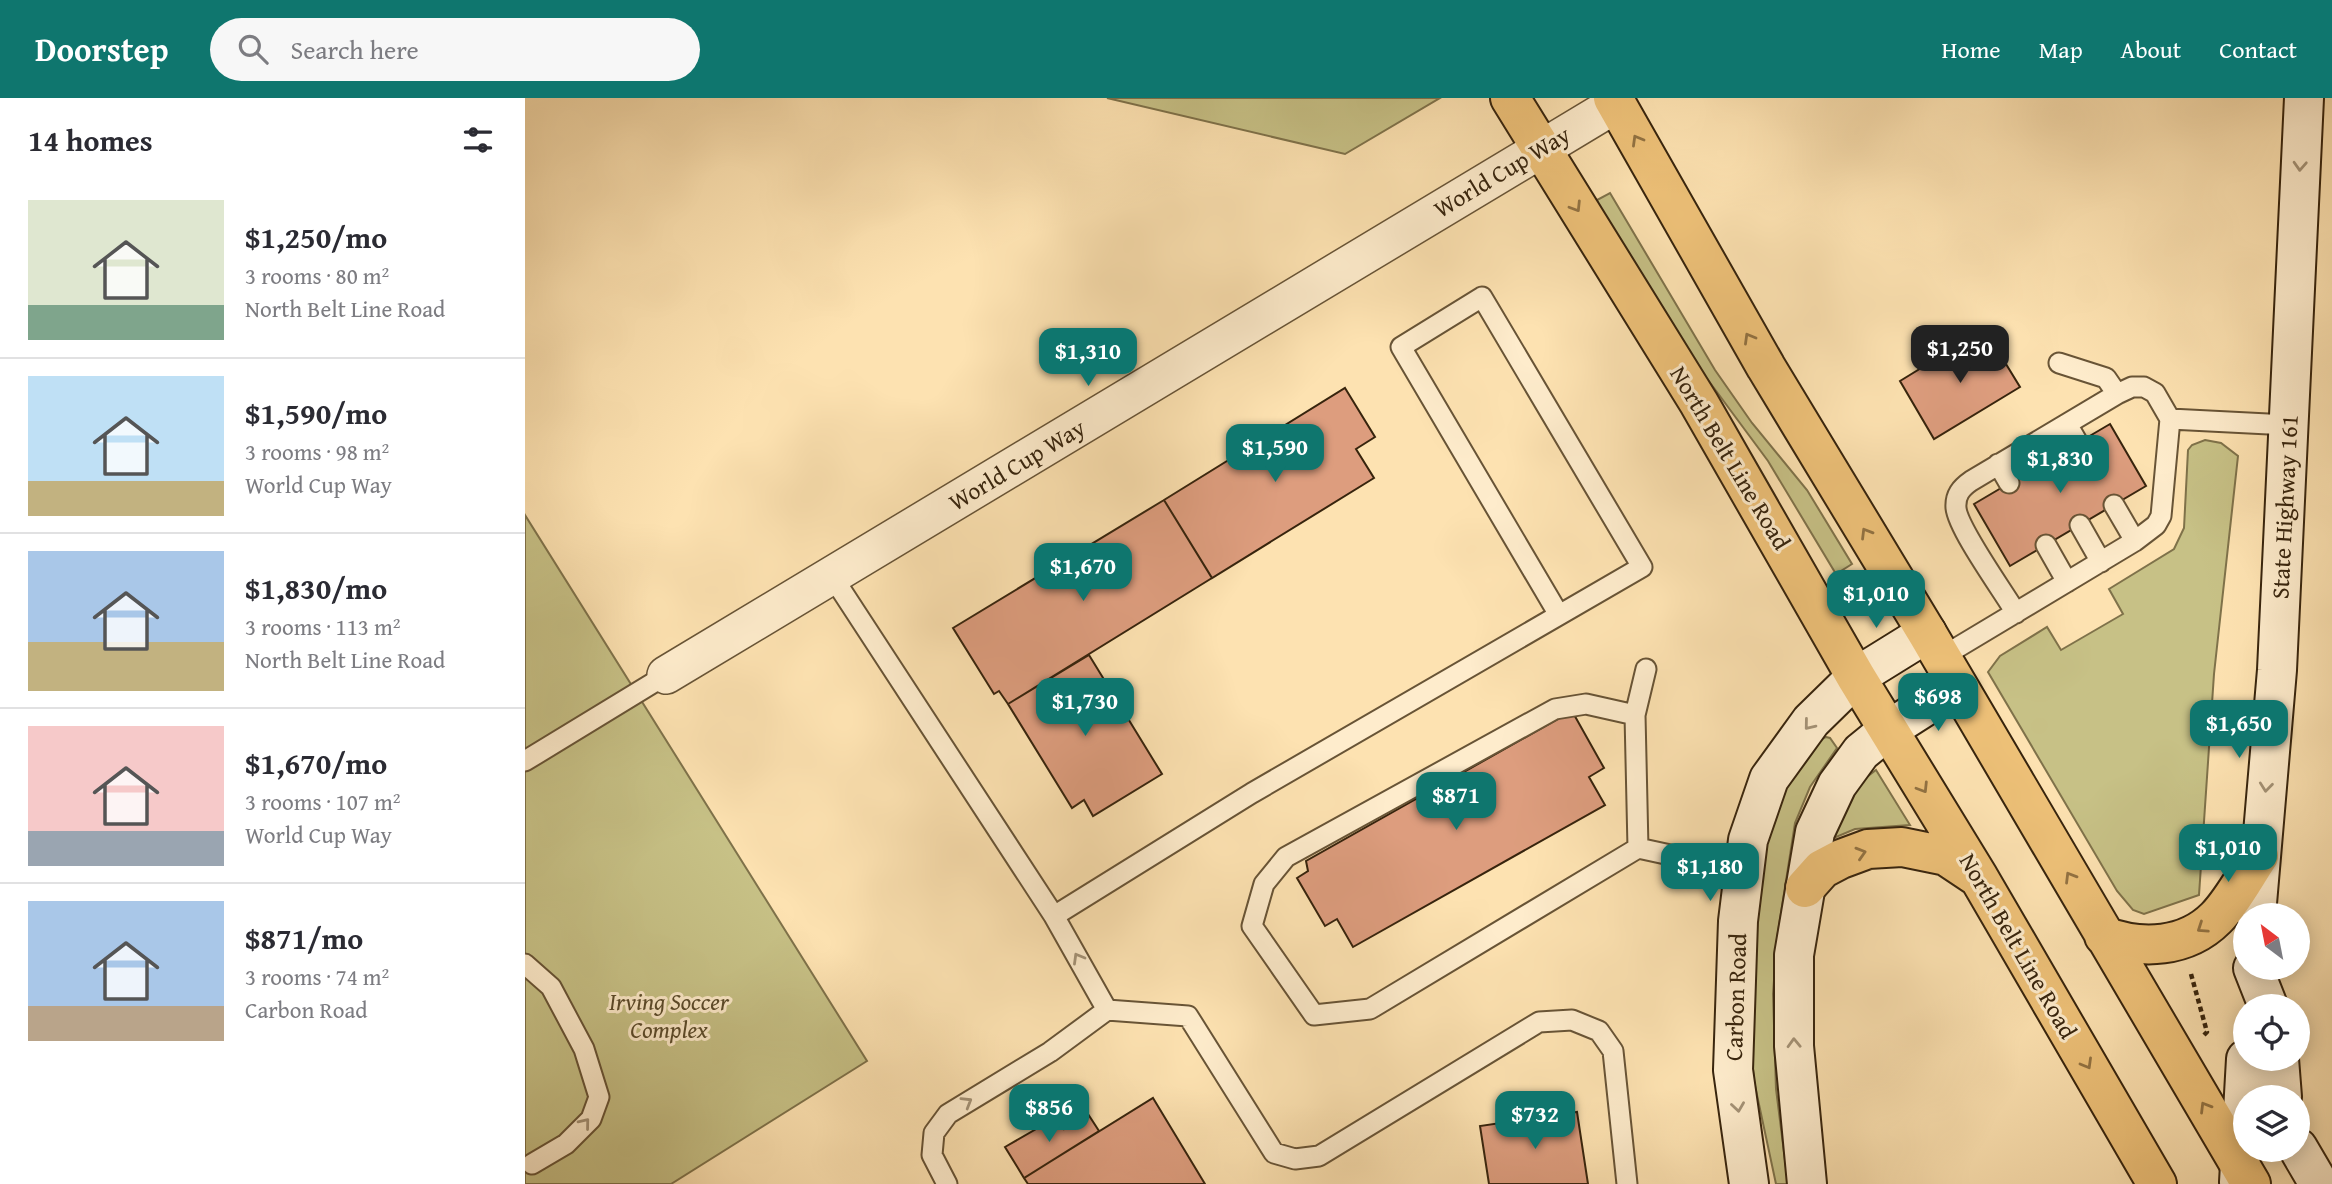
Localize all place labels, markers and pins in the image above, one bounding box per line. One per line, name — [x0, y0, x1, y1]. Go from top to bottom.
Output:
pin: $1,250 — [1903, 326, 2017, 385]
pin: $1,310 — [1031, 328, 1145, 388]
pin: $1,590 — [1218, 424, 1332, 484]
pin: $1,830 — [2003, 436, 2117, 495]
pin: $1,670 — [1026, 544, 1140, 603]
pin: $1,010 — [1819, 570, 1933, 630]
pin: $698 — [1897, 674, 1979, 733]
pin: $1,730 — [1028, 678, 1142, 738]
pin: $1,650 — [2182, 700, 2296, 760]
pin: $871 — [1415, 772, 1497, 832]
pin: $1,010 — [2171, 824, 2285, 884]
pin: $1,180 — [1653, 844, 1767, 903]
pin: $856 — [1008, 1084, 1090, 1144]
pin: $732 — [1494, 1091, 1576, 1151]

